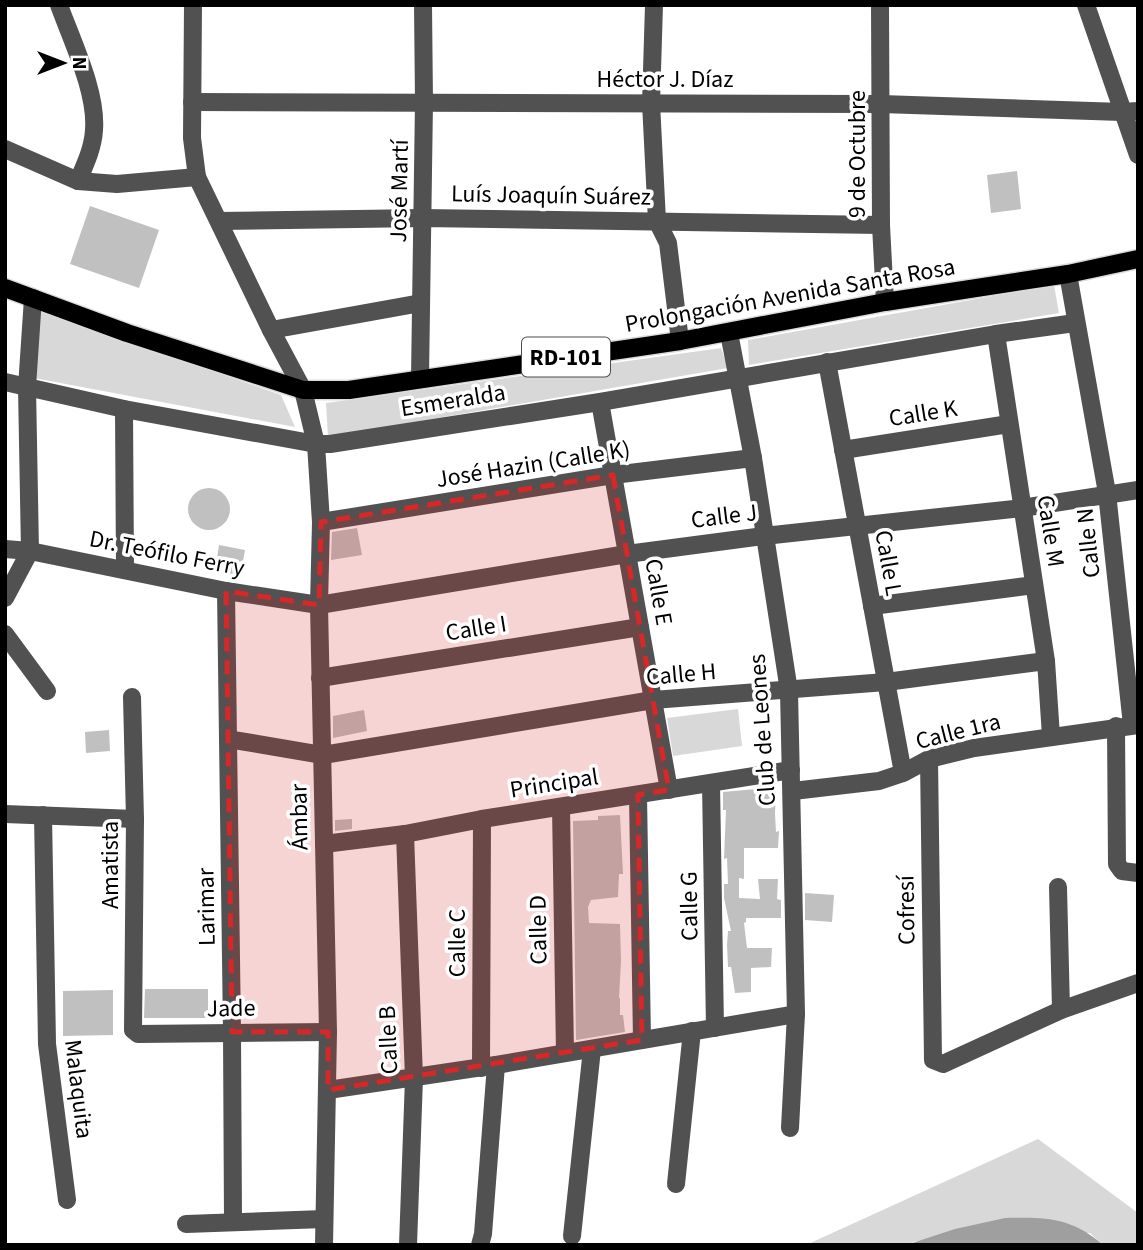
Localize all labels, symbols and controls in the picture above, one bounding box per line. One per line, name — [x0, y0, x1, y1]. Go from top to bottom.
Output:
north arrow — [28, 28, 98, 98]
text: N — [65, 57, 92, 69]
street label: Héctor J. Díaz — [597, 62, 733, 97]
street label: 9 de Octubre — [840, 90, 875, 218]
street label: José Martí — [381, 138, 418, 243]
street label: Luís Joaquín Suárez — [451, 176, 651, 215]
street label: Prolongación Avenida Santa Rosa — [622, 249, 958, 342]
road number: RD-101 — [522, 338, 610, 376]
street label: Esmeralda — [398, 375, 508, 426]
street label: Calle K — [886, 391, 960, 436]
street label: José Hazin (Calle K) — [433, 432, 633, 497]
street label: Calle M — [1028, 493, 1073, 569]
street label: Calle J — [689, 495, 759, 538]
street label: Calle N — [1067, 506, 1110, 580]
street label: Dr. Teófilo Ferry — [86, 521, 247, 586]
street label: Calle L — [866, 527, 912, 599]
street label: Calle E — [635, 556, 682, 628]
street label: Calle I — [443, 606, 509, 651]
street label: Club de Leones — [740, 653, 785, 807]
street label: Calle H — [644, 654, 718, 695]
street label: Calle 1ra — [912, 704, 1004, 759]
street label: Principal — [507, 759, 601, 808]
street label: Ámbar — [281, 783, 318, 850]
street label: Amatista — [93, 821, 128, 909]
street label: Larimar — [188, 867, 225, 946]
street label: Calle G — [671, 871, 708, 941]
street label: Cofresí — [888, 874, 925, 945]
street label: Calle D — [520, 895, 557, 965]
street label: Calle C — [440, 909, 475, 977]
street label: Jade — [206, 991, 256, 1026]
street label: Calle B — [370, 1005, 407, 1075]
street label: Malaquita — [55, 1037, 102, 1141]

